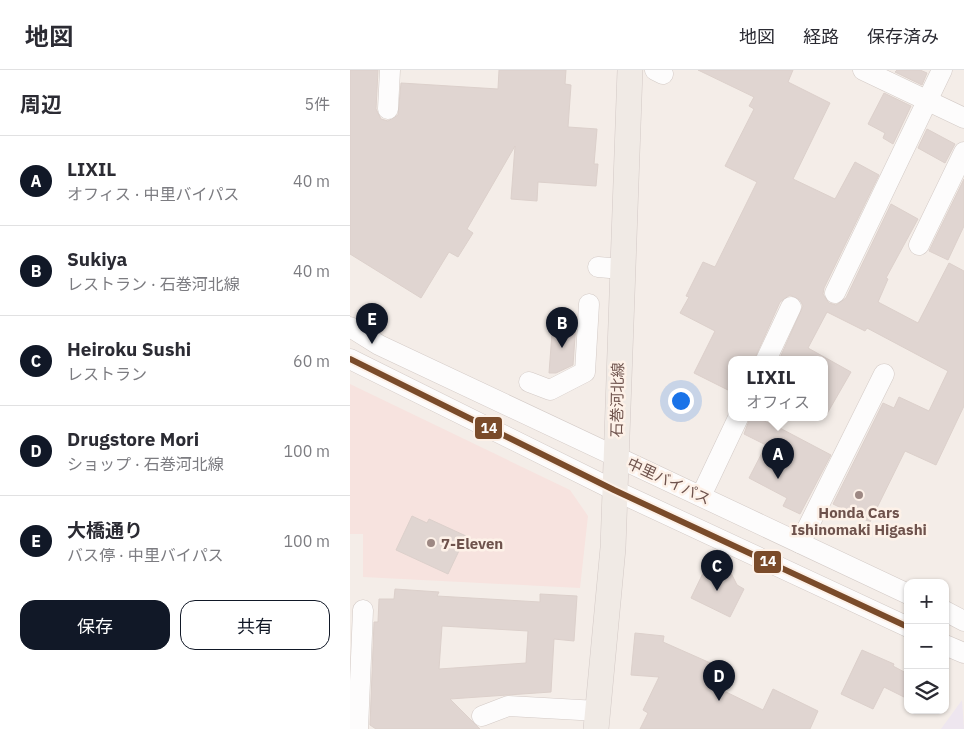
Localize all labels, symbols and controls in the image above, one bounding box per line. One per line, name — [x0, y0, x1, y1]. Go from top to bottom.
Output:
text: 地図 — [25, 20, 73, 52]
text: 地図 — [739, 25, 775, 48]
text: 経路 — [803, 25, 839, 48]
text: 保存済み — [867, 25, 939, 48]
text: 周辺 — [20, 90, 62, 118]
text: 5件 — [304, 94, 330, 114]
text: LIXIL — [67, 157, 116, 181]
text: A — [31, 171, 41, 191]
text: 40 m — [293, 171, 330, 191]
text: オフィス · 中里バイパス — [67, 184, 239, 204]
text: Sukiya — [67, 247, 127, 271]
text: B — [31, 261, 41, 281]
text: 40 m — [293, 261, 330, 281]
text: レストラン · 石巻河北線 — [67, 274, 240, 294]
pin: E — [356, 303, 388, 344]
pin: B — [546, 307, 578, 348]
text: Heiroku Sushi — [67, 337, 191, 361]
text: C — [31, 351, 41, 371]
text: 60 m — [293, 351, 330, 371]
popup — [728, 356, 828, 421]
street label: 石巻河北線 — [607, 362, 627, 438]
text: レストラン — [67, 364, 147, 384]
text: LIXIL — [746, 365, 796, 389]
your location — [668, 388, 694, 414]
text: オフィス — [746, 392, 810, 412]
line badge: 14 — [474, 416, 503, 440]
text: 14 — [481, 419, 497, 437]
text: Drugstore Mori — [67, 427, 199, 451]
pin: A — [762, 438, 794, 479]
text: D — [30, 441, 42, 461]
text: 100 m — [283, 441, 330, 461]
street label: 中里バイパス — [624, 453, 714, 509]
text: ショップ · 石巻河北線 — [67, 454, 224, 474]
marker: Honda Cars Ishinomaki Higashi — [853, 489, 865, 501]
place label: Honda Cars Ishinomaki Higashi — [791, 503, 927, 539]
text: 大橋通り — [67, 518, 143, 542]
text: E — [31, 531, 41, 551]
text: 100 m — [283, 531, 330, 551]
place label: 7-Eleven — [441, 534, 503, 553]
marker: 7-Eleven — [425, 537, 437, 549]
text: バス停 · 中里バイパス — [67, 545, 223, 565]
pin: C — [701, 550, 733, 591]
line badge: 14 — [753, 550, 782, 574]
text: 14 — [760, 552, 776, 570]
map controls — [904, 579, 949, 714]
button: + — [904, 579, 949, 624]
button: 保存 — [20, 600, 170, 650]
button: 共有 — [180, 600, 330, 650]
button: − — [904, 624, 949, 669]
pin: D — [703, 660, 735, 701]
button: layers — [904, 669, 949, 714]

